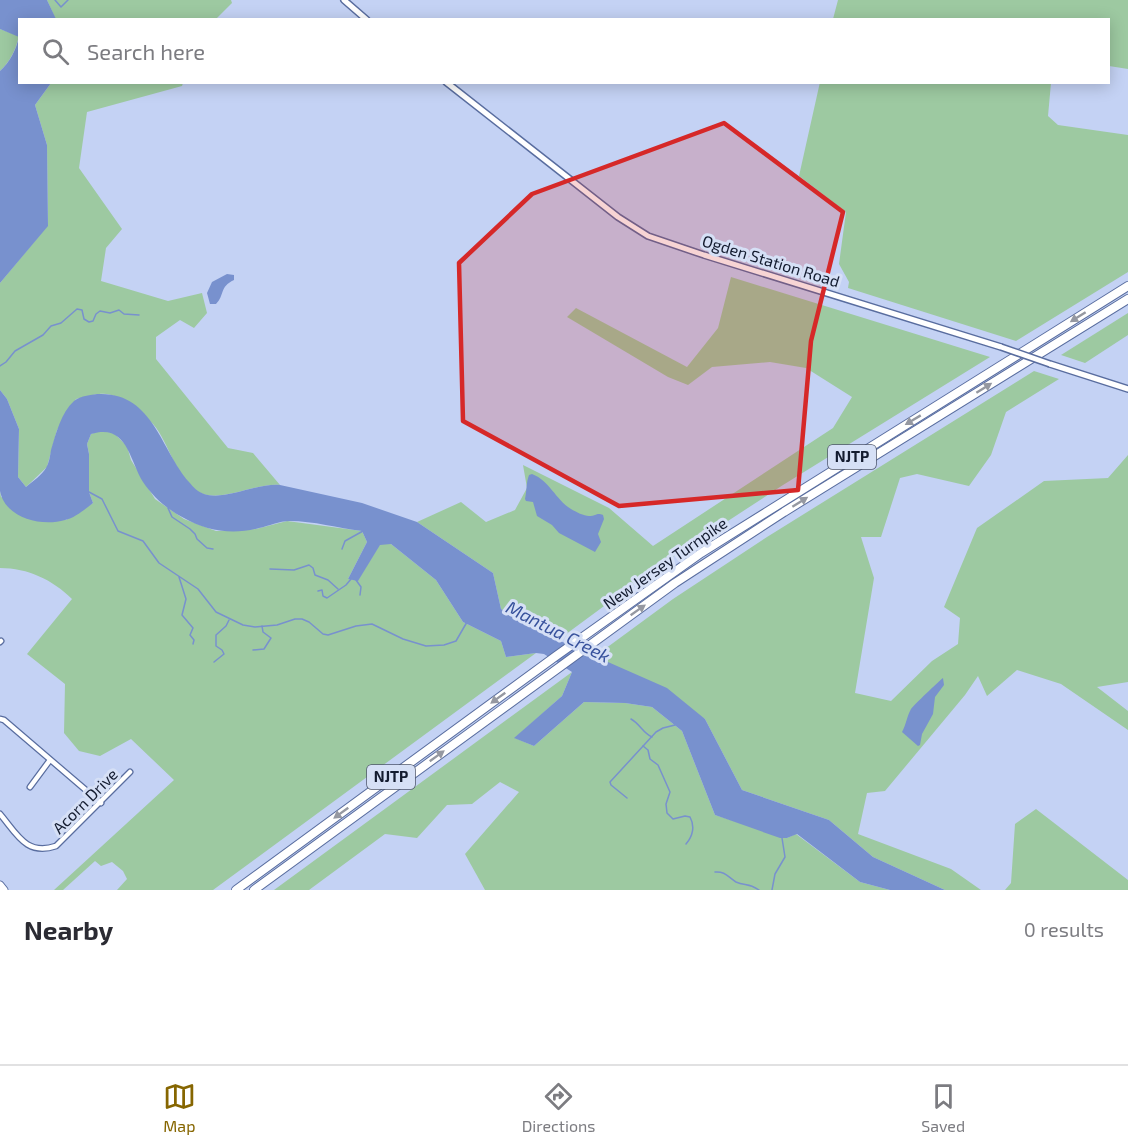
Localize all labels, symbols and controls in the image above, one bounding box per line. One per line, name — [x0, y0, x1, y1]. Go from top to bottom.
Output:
search box — [18, 18, 1110, 84]
icon: search — [39, 35, 72, 68]
text: Search here — [87, 38, 205, 64]
street label: Ogden Station Road — [700, 231, 842, 290]
one-way arrow — [1070, 311, 1086, 322]
one-way arrow — [976, 383, 992, 394]
one-way arrow — [905, 414, 921, 425]
road number: NJTP — [828, 445, 876, 469]
one-way arrow — [792, 496, 808, 507]
street label: New Jersey Turnpike — [599, 513, 730, 612]
water label: Mantua Creek — [503, 595, 614, 667]
one-way arrow — [629, 604, 645, 616]
one-way arrow — [491, 692, 506, 704]
one-way arrow — [429, 750, 445, 762]
street label: Acorn Drive — [48, 764, 121, 837]
road number: NJTP — [367, 765, 415, 789]
one-way arrow — [333, 807, 349, 819]
text: Nearby — [24, 914, 113, 945]
text: 0 results — [1024, 917, 1104, 941]
tab: Map — [163, 1080, 196, 1135]
tab: Directions — [522, 1080, 595, 1135]
tab: Saved — [921, 1080, 965, 1135]

